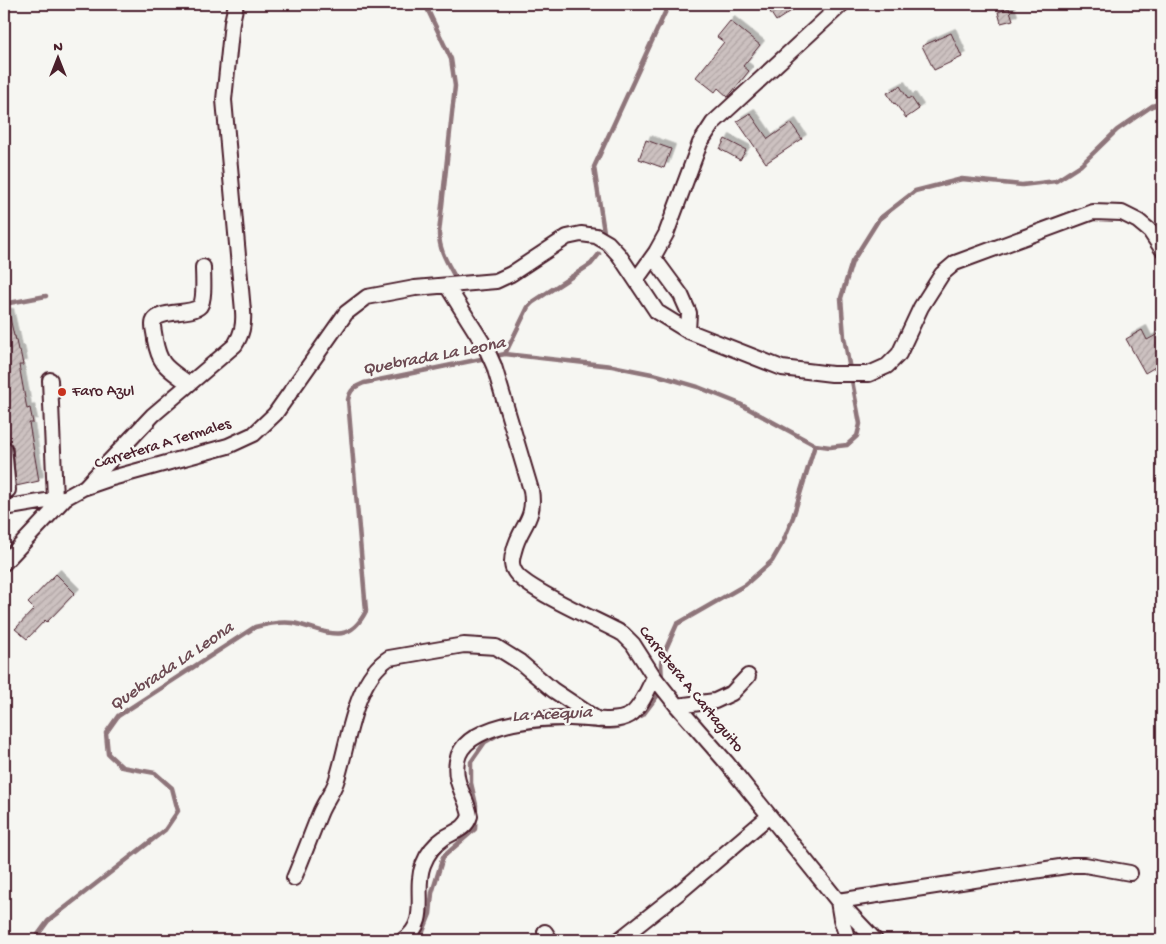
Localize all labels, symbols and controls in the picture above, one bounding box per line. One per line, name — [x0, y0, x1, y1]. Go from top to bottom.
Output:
north arrow — [32, 32, 82, 82]
text: N — [53, 39, 63, 56]
water label: Quebrada La Leona — [361, 333, 508, 381]
place label: Faro Azul — [71, 383, 134, 402]
marker: Faro Azul — [56, 386, 68, 398]
street label: Carretera A Termales — [93, 415, 234, 475]
water label: Quebrada La Leona — [106, 617, 239, 716]
street label: Carretera A Cartaguito — [633, 623, 747, 757]
water label: La Acequia — [512, 702, 593, 728]

